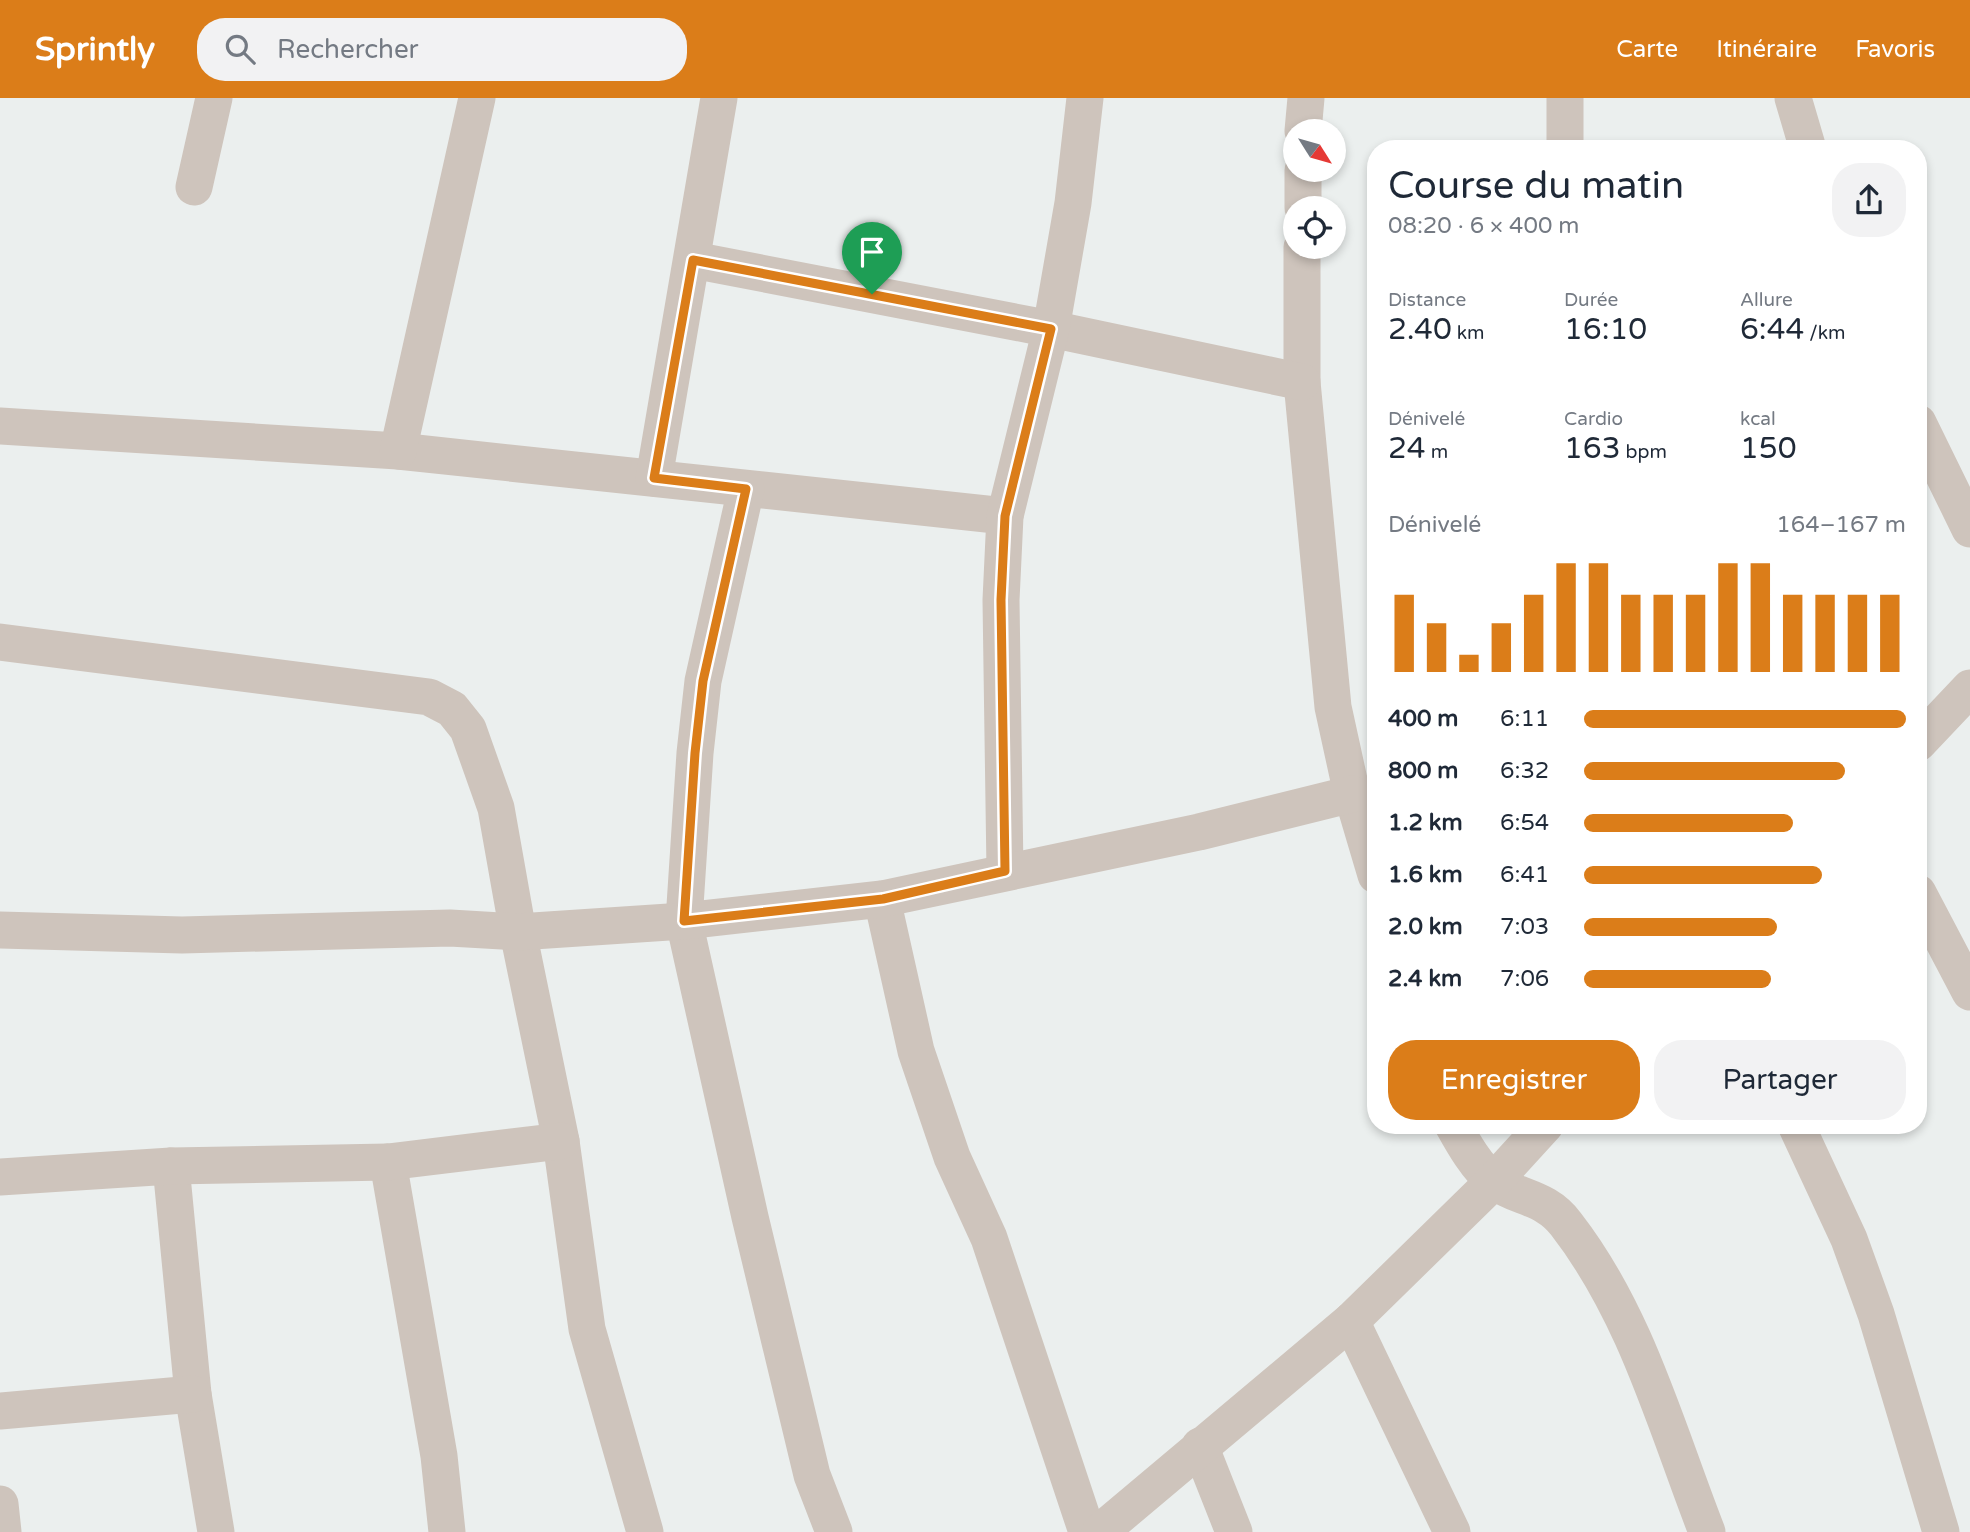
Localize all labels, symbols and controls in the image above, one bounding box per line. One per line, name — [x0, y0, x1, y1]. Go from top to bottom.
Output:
search box — [197, 18, 687, 81]
text: Sprintly — [35, 30, 155, 69]
icon: search — [221, 30, 259, 68]
text: Rechercher — [277, 34, 419, 65]
text: Carte — [1616, 35, 1678, 64]
text: Itinéraire — [1716, 35, 1817, 64]
text: Favoris — [1855, 35, 1935, 64]
north arrow — [1283, 119, 1346, 182]
map controls — [1283, 119, 1346, 259]
text: Course du matin — [1388, 163, 1684, 209]
button: share — [1832, 163, 1906, 237]
button: locate — [1283, 196, 1346, 259]
text: 08:20 · 6 × 400 m — [1388, 212, 1579, 240]
pin — [842, 222, 902, 294]
icon: arrive — [853, 233, 891, 271]
text: Distance — [1388, 289, 1466, 311]
text: Durée — [1564, 289, 1618, 311]
text: Allure — [1740, 289, 1793, 311]
text: 2.40 — [1388, 311, 1452, 348]
text: 16:10 — [1564, 311, 1647, 348]
text: 6:44 — [1740, 311, 1804, 348]
text: km — [1452, 322, 1484, 344]
text: /km — [1804, 322, 1845, 344]
text: Dénivelé — [1388, 408, 1465, 430]
text: Cardio — [1564, 408, 1623, 430]
text: kcal — [1740, 408, 1776, 430]
text: 24 — [1388, 430, 1426, 467]
text: 163 — [1564, 430, 1621, 467]
text: 150 — [1740, 430, 1797, 467]
text: m — [1426, 441, 1448, 463]
text: bpm — [1621, 441, 1667, 463]
text: Dénivelé — [1388, 511, 1481, 539]
text: 164–167 m — [1776, 511, 1906, 539]
text: 400 m — [1388, 705, 1458, 733]
text: 6:11 — [1500, 705, 1549, 733]
text: 800 m — [1388, 757, 1458, 785]
text: 6:32 — [1500, 757, 1549, 785]
text: 1.2 km — [1388, 809, 1463, 837]
text: 6:54 — [1500, 809, 1549, 837]
text: 1.6 km — [1388, 861, 1463, 889]
text: 6:41 — [1500, 861, 1549, 889]
text: 2.0 km — [1388, 913, 1463, 941]
text: 7:03 — [1500, 913, 1549, 941]
text: 2.4 km — [1388, 965, 1462, 993]
text: 7:06 — [1500, 965, 1549, 993]
button: Enregistrer — [1388, 1040, 1640, 1120]
button: Partager — [1654, 1040, 1906, 1120]

